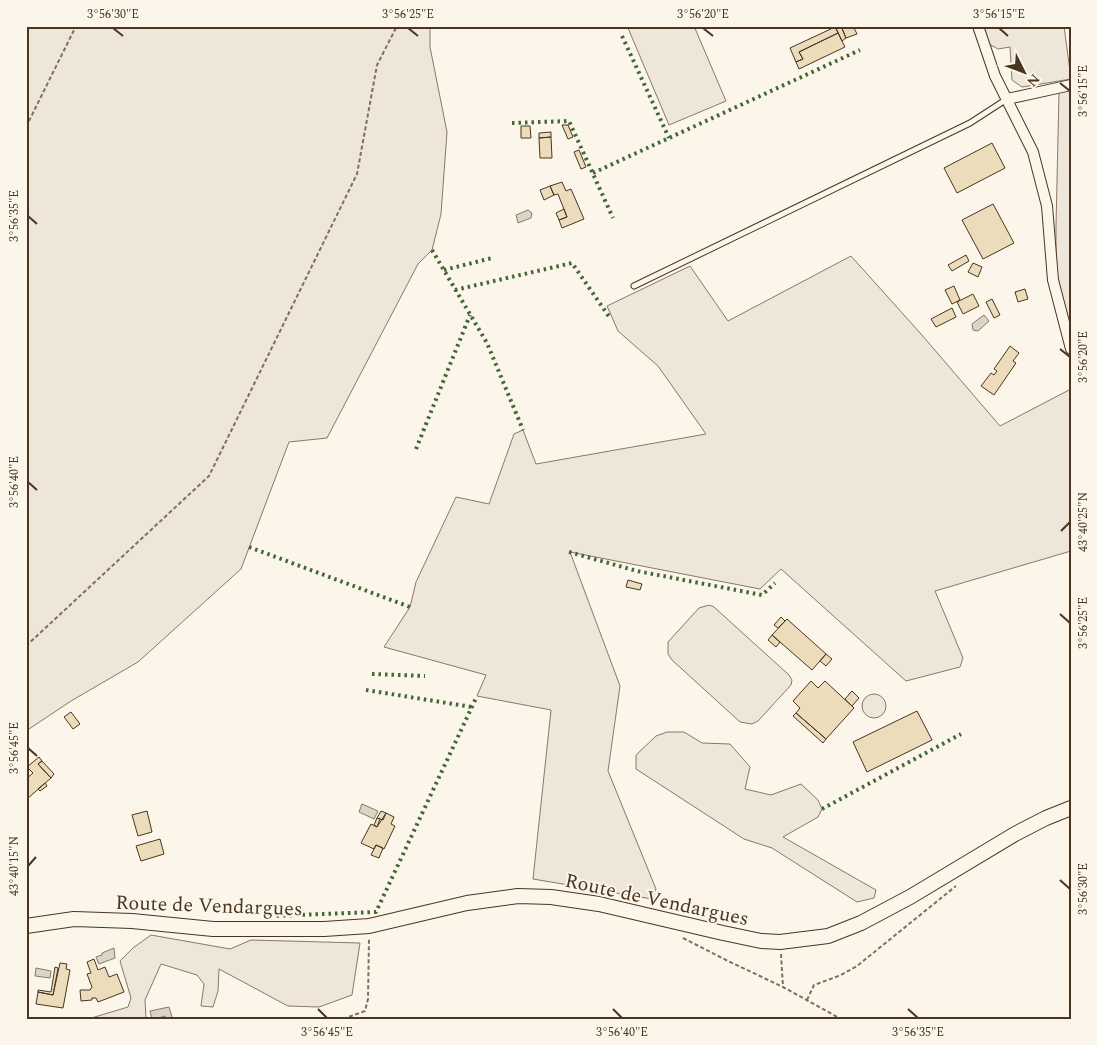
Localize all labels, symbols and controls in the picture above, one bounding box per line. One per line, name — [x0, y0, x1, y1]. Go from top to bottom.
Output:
text: 3°56'30"E — [87, 5, 139, 24]
text: 3°56'25"E — [382, 5, 434, 24]
text: 3°56'20"E — [677, 5, 729, 24]
text: 3°56'15"E — [973, 5, 1025, 24]
north arrow — [1000, 48, 1050, 98]
text: 3°56'15"E — [1074, 65, 1093, 117]
text: N — [1022, 69, 1045, 92]
text: 3°56'35"E — [5, 190, 24, 242]
text: 3°56'20"E — [1074, 331, 1093, 383]
text: 3°56'40"E — [5, 456, 24, 508]
text: 43°40'25"N — [1074, 492, 1093, 552]
text: 3°56'25"E — [1074, 597, 1093, 649]
text: 3°56'45"E — [5, 722, 24, 774]
text: 43°40'15"N — [5, 836, 24, 896]
text: 3°56'30"E — [1074, 863, 1093, 915]
street label: Route de Vendargues — [562, 866, 752, 934]
street label: Route de Vendargues — [115, 888, 303, 924]
text: 3°56'45"E — [301, 1023, 353, 1042]
text: 3°56'40"E — [596, 1023, 648, 1042]
text: 3°56'35"E — [892, 1023, 944, 1042]

